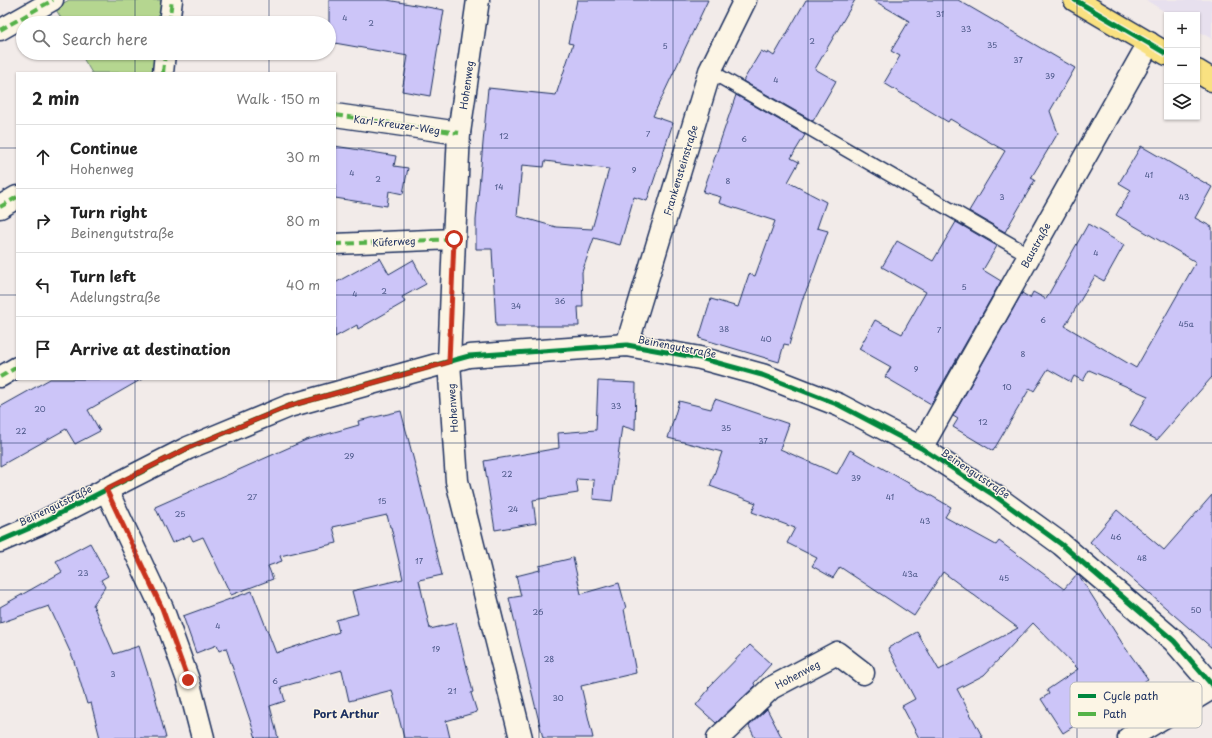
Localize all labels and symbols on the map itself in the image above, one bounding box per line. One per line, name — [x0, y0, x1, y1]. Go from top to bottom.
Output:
house number: 31 — [936, 8, 944, 20]
house number: 4 — [342, 12, 348, 24]
house number: 2 — [368, 17, 374, 29]
house number: 33 — [961, 23, 971, 35]
house number: 2 — [809, 35, 815, 47]
house number: 35 — [987, 39, 997, 51]
house number: 5 — [662, 40, 668, 52]
house number: 37 — [1013, 54, 1023, 66]
street label: Hohenweg — [455, 60, 477, 110]
house number: 39 — [1045, 70, 1055, 82]
house number: 4 — [773, 74, 779, 86]
street label: Karl-Kreuzer-Weg — [353, 111, 441, 138]
street label: Frankensteinstraße — [659, 123, 701, 217]
house number: 7 — [646, 128, 651, 140]
house number: 12 — [499, 130, 509, 142]
house number: 6 — [741, 133, 747, 145]
house number: 9 — [632, 164, 637, 176]
house number: 4 — [349, 167, 355, 179]
house number: 41 — [1145, 169, 1153, 181]
house number: 2 — [375, 173, 381, 185]
house number: 8 — [726, 175, 731, 187]
house number: 14 — [495, 181, 503, 193]
house number: 3 — [999, 191, 1005, 203]
house number: 43 — [1179, 191, 1189, 203]
street label: Baustraße — [1016, 220, 1054, 270]
route start — [445, 230, 463, 248]
street label: Küferweg — [372, 232, 416, 250]
house number: 4 — [1093, 247, 1099, 259]
house number: 5 — [961, 281, 967, 293]
house number: 2 — [381, 285, 387, 297]
house number: 4 — [352, 288, 358, 300]
house number: 36 — [555, 295, 566, 307]
house number: 34 — [511, 300, 521, 312]
house number: 6 — [1040, 314, 1046, 326]
house number: 45a — [1178, 318, 1194, 330]
house number: 38 — [719, 323, 729, 335]
house number: 7 — [937, 324, 942, 336]
street label: Beinengutstraße — [636, 331, 718, 361]
house number: 40 — [760, 333, 772, 345]
house number: 8 — [1021, 348, 1026, 360]
house number: 9 — [914, 363, 919, 375]
house number: 10 — [1002, 381, 1012, 393]
street label: Hohenweg — [443, 383, 461, 433]
house number: 33 — [611, 400, 621, 412]
house number: 20 — [34, 403, 46, 415]
house number: 12 — [978, 416, 988, 428]
house number: 35 — [721, 422, 731, 434]
house number: 22 — [16, 425, 26, 437]
house number: 37 — [758, 435, 768, 447]
street label: Beinengutstraße — [939, 444, 1013, 502]
house number: 29 — [344, 450, 354, 462]
house number: 22 — [502, 468, 512, 480]
house number: 39 — [851, 472, 861, 484]
street label: Beinengutstraße — [16, 481, 94, 529]
house number: 27 — [247, 491, 257, 503]
house number: 41 — [886, 491, 894, 503]
house number: 15 — [378, 495, 386, 507]
house number: 24 — [508, 503, 518, 515]
house number: 25 — [175, 508, 185, 520]
house number: 43 — [920, 515, 930, 527]
house number: 46 — [1111, 531, 1122, 543]
house number: 48 — [1137, 552, 1147, 564]
house number: 17 — [415, 555, 424, 567]
house number: 23 — [78, 567, 88, 579]
house number: 43a — [902, 568, 918, 580]
house number: 45 — [999, 572, 1009, 584]
house number: 50 — [1191, 604, 1202, 616]
house number: 26 — [533, 606, 544, 618]
house number: 4 — [215, 620, 221, 632]
house number: 19 — [432, 643, 440, 655]
house number: 28 — [544, 653, 554, 665]
street label: Hohenweg — [772, 656, 822, 692]
house number: 3 — [110, 668, 116, 680]
route end — [179, 671, 197, 689]
house number: 6 — [272, 675, 278, 687]
legend — [1070, 682, 1202, 728]
house number: 21 — [447, 685, 457, 697]
text: Cycle path — [1103, 687, 1158, 704]
house number: 30 — [552, 692, 564, 704]
district label: Port Arthur — [313, 705, 379, 722]
text: Path — [1103, 705, 1127, 722]

